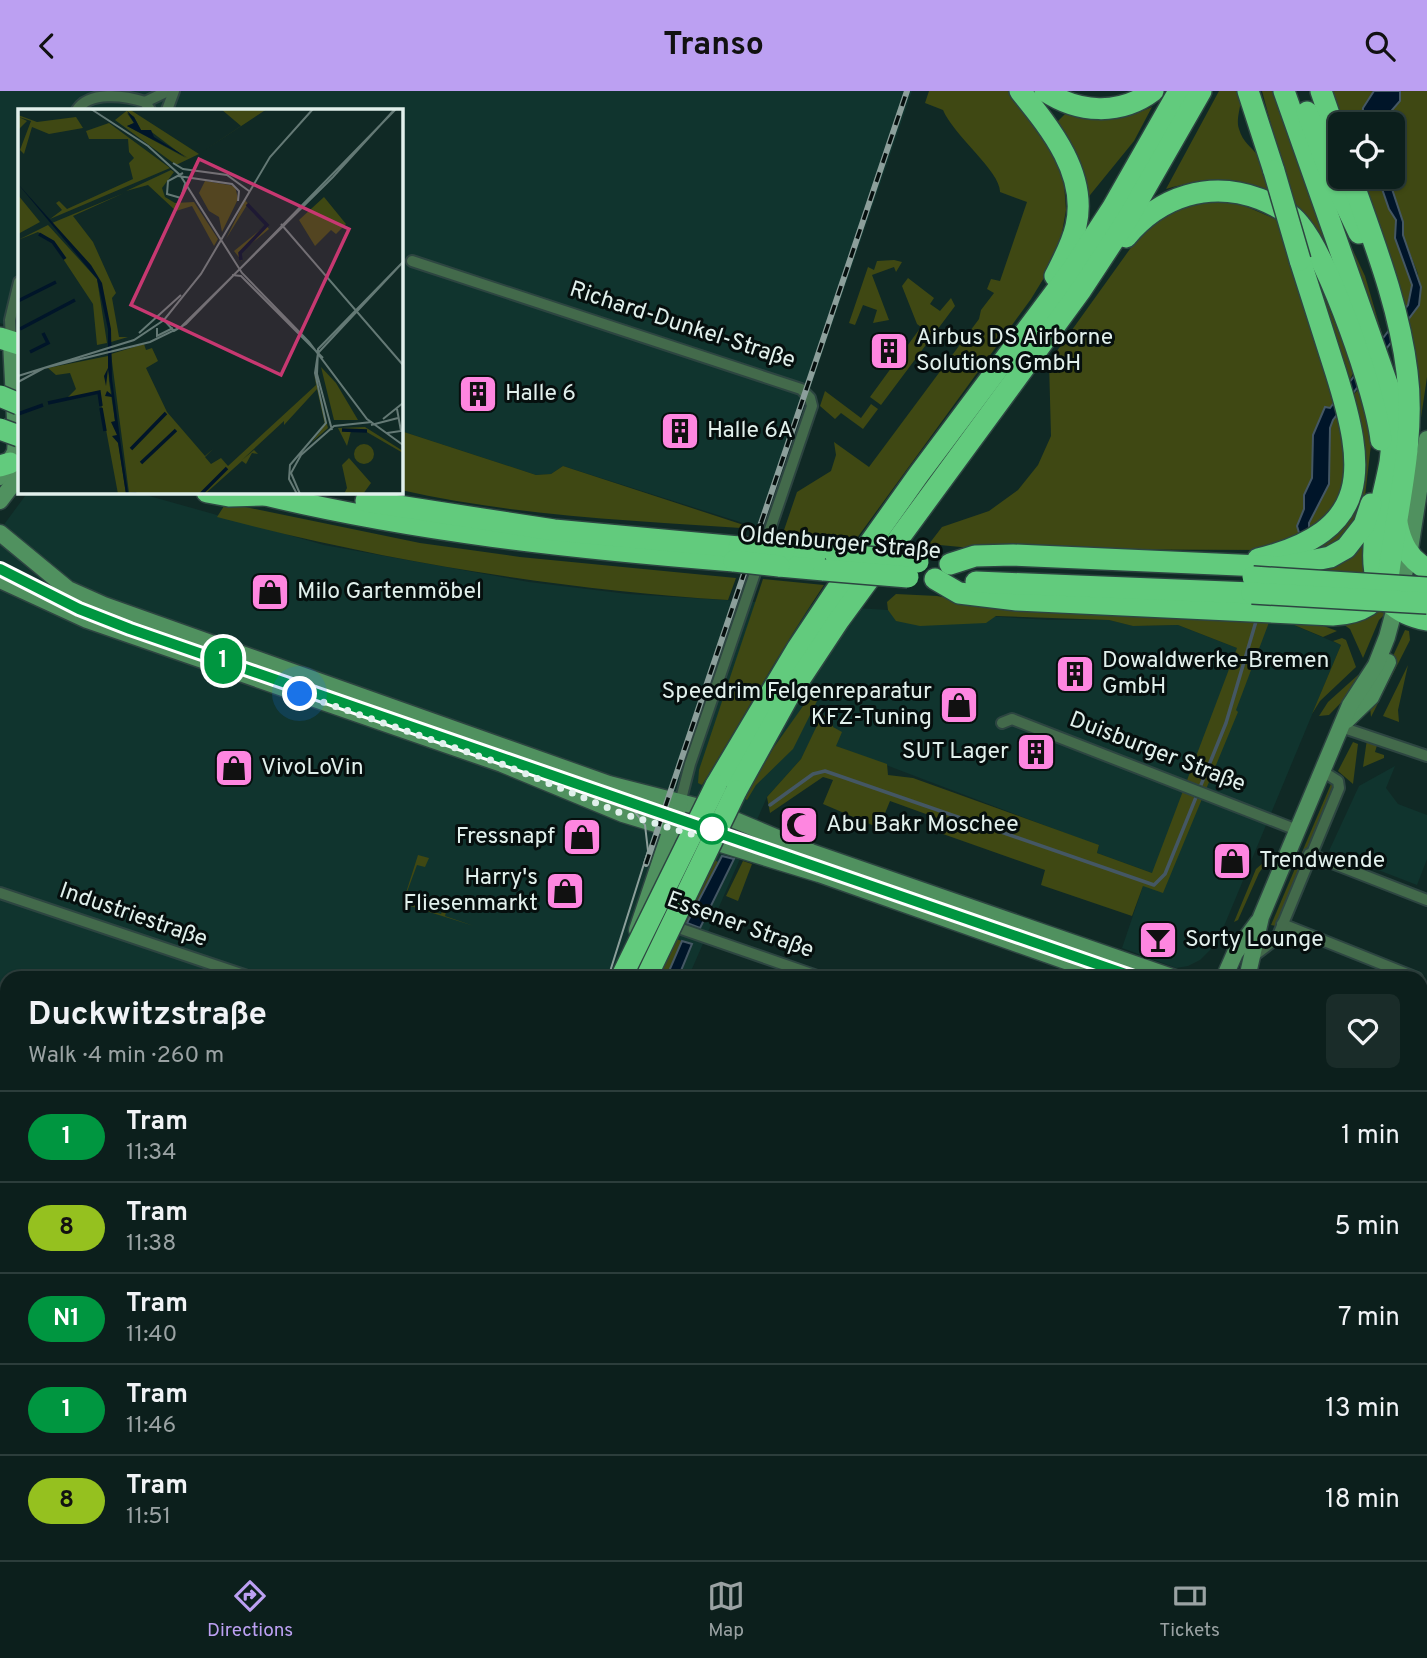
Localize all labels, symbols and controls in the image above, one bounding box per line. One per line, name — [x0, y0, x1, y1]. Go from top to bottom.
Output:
text: Transo — [663, 26, 764, 66]
icon: back — [28, 27, 66, 65]
icon: search — [1361, 27, 1399, 65]
inset map — [18, 109, 402, 493]
map controls — [1328, 112, 1405, 189]
button: locate — [1328, 112, 1405, 189]
street label: Richard-Dunkel-Straße — [565, 276, 799, 376]
place label: Airbus DS Airborne Solutions GmbH — [916, 324, 1113, 379]
building icon: Airbus DS Airborne Solutions GmbH — [868, 330, 910, 372]
building icon: Halle 6 — [457, 373, 499, 415]
place label: Halle 6 — [505, 380, 576, 409]
building icon: Halle 6A — [659, 410, 701, 452]
place label: Halle 6A — [707, 417, 793, 446]
street label: Oldenburger Straße — [738, 521, 942, 567]
shop icon: Milo Gartenmöbel — [249, 571, 291, 613]
place label: Milo Gartenmöbel — [297, 578, 482, 607]
line badge: 1 — [200, 638, 246, 684]
text: 1 — [218, 646, 228, 676]
place label: Dowaldwerke-Bremen GmbH — [1102, 647, 1330, 702]
building icon: Dowaldwerke-Bremen GmbH — [1054, 653, 1096, 695]
your location — [282, 676, 317, 711]
place label: Speedrim Felgenreparatur KFZ-Tuning — [662, 678, 932, 733]
shop icon: Speedrim Felgenreparatur KFZ-Tuning — [938, 684, 980, 726]
street label: Duisburger Straße — [1065, 706, 1249, 800]
building icon: SUT Lager — [1015, 731, 1057, 773]
place label: SUT Lager — [902, 738, 1009, 767]
shop icon: VivoLoVin — [213, 747, 255, 789]
place label: VivoLoVin — [261, 754, 364, 783]
mosque icon: Abu Bakr Moschee — [778, 804, 820, 846]
place label: Abu Bakr Moschee — [826, 811, 1019, 840]
unlabelled marker — [697, 814, 727, 844]
shop icon: Fressnapf — [561, 816, 603, 858]
place label: Fressnapf — [456, 823, 555, 852]
shop icon: Trendwende — [1211, 840, 1253, 882]
place label: Trendwende — [1259, 847, 1385, 876]
place label: Harry's Fliesenmarkt — [403, 864, 538, 919]
shop icon: Harry's Fliesenmarkt — [544, 870, 586, 912]
street label: Industriestraße — [55, 877, 211, 955]
street label: Essener Straße — [662, 886, 818, 966]
bar icon: Sorty Lounge — [1137, 919, 1179, 961]
place label: Sorty Lounge — [1185, 926, 1324, 955]
button: heart — [1326, 994, 1400, 1068]
text: Duckwitzstraße — [28, 995, 267, 1037]
text: Walk · 4 min · 260 m — [28, 1042, 224, 1071]
text: Tram — [126, 1106, 188, 1139]
text: 1 min — [1341, 1120, 1400, 1153]
text: 1 — [62, 1122, 71, 1152]
text: 11:34 — [126, 1139, 176, 1168]
text: Tram — [126, 1197, 188, 1230]
text: 5 min — [1334, 1211, 1400, 1244]
text: 8 — [59, 1213, 74, 1243]
text: 11:38 — [126, 1230, 176, 1259]
text: Tram — [126, 1288, 188, 1321]
text: 7 min — [1338, 1302, 1400, 1335]
text: N1 — [53, 1304, 80, 1334]
text: 11:40 — [126, 1321, 177, 1350]
text: Tram — [126, 1379, 188, 1412]
text: 13 min — [1325, 1393, 1400, 1426]
text: 1 — [62, 1395, 71, 1425]
text: 11:46 — [126, 1412, 176, 1441]
text: Tram — [126, 1470, 188, 1503]
text: 18 min — [1325, 1484, 1400, 1517]
text: 8 — [59, 1486, 74, 1516]
text: 11:51 — [126, 1503, 171, 1532]
tab: Directions — [207, 1577, 293, 1643]
tab: Map — [707, 1577, 745, 1643]
tab: Tickets — [1159, 1577, 1220, 1643]

